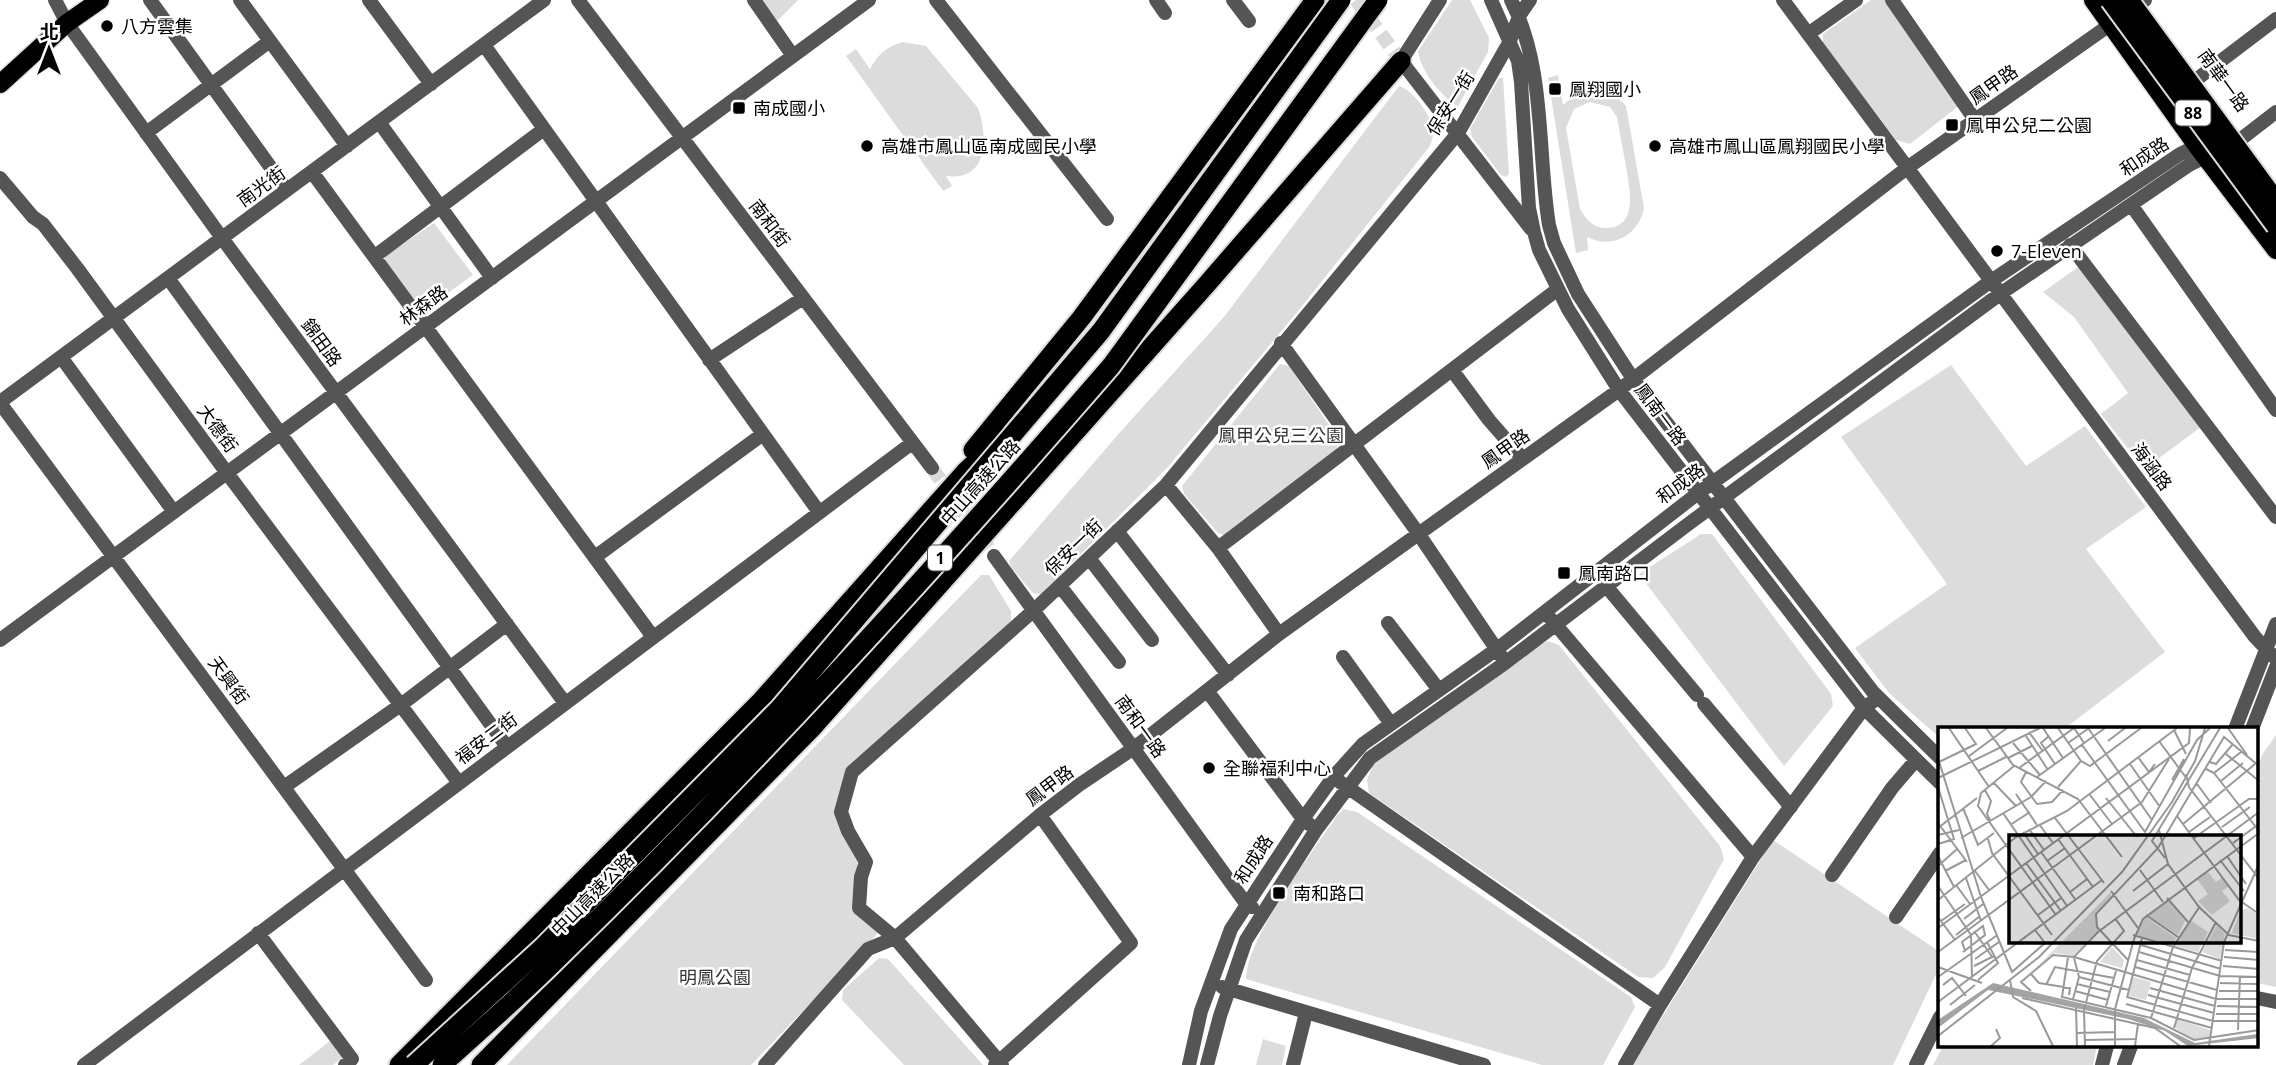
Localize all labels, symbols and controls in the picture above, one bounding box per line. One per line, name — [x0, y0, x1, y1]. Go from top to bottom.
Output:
north arrow — [14, 14, 84, 84]
place label: 八方雲集 — [121, 14, 193, 38]
marker: 八方雲集 — [99, 18, 115, 34]
text: 北 — [39, 19, 59, 45]
street label: 南華一路 — [2193, 44, 2255, 116]
street label: 鳳甲路 — [1964, 59, 2022, 109]
street label: 保安一街 — [1421, 66, 1479, 140]
place label: 鳳翔國小 — [1569, 77, 1641, 101]
marker: 鳳翔國小 — [1547, 81, 1563, 97]
place label: 南成國小 — [753, 96, 825, 120]
marker: 南成國小 — [731, 100, 747, 116]
road number: 88 — [2176, 100, 2210, 125]
place label: 鳳甲公兒二公園 — [1966, 113, 2092, 137]
marker: 鳳甲公兒二公園 — [1944, 117, 1960, 133]
street label: 和成路 — [2115, 131, 2173, 181]
place label: 高雄市鳳山區南成國民小學 — [881, 134, 1097, 158]
place label: 高雄市鳳山區鳳翔國民小學 — [1669, 134, 1885, 158]
marker: 高雄市鳳山區南成國民小學 — [859, 138, 875, 154]
marker: 高雄市鳳山區鳳翔國民小學 — [1647, 138, 1663, 154]
street label: 南光街 — [232, 160, 290, 212]
street label: 南和街 — [744, 194, 796, 252]
place label: 7-Eleven — [2011, 239, 2082, 263]
marker: 7-Eleven — [1989, 243, 2005, 259]
street label: 林森路 — [394, 279, 452, 331]
street label: 錦田路 — [296, 313, 348, 371]
street label: 鳳南一路 — [1630, 378, 1692, 450]
street label: 大德街 — [192, 399, 244, 457]
park label: 鳳甲公兒三公園 — [1218, 423, 1344, 447]
street label: 鳳甲路 — [1476, 423, 1534, 473]
street label: 中山高速公路 — [935, 434, 1025, 530]
street label: 海涵路 — [2126, 437, 2178, 495]
street label: 和成路 — [1651, 457, 1709, 509]
street label: 保安一街 — [1039, 513, 1107, 581]
road number: 1 — [928, 545, 952, 570]
place label: 鳳南路口 — [1578, 561, 1650, 585]
marker: 鳳南路口 — [1556, 565, 1572, 581]
street label: 天興街 — [203, 651, 255, 709]
street label: 南和一路 — [1110, 690, 1172, 762]
street label: 福安二街 — [450, 707, 522, 769]
inset map — [1938, 727, 2258, 1048]
place label: 全聯福利中心 — [1223, 756, 1331, 780]
street label: 鳳甲路 — [1020, 759, 1078, 811]
marker: 全聯福利中心 — [1201, 760, 1217, 776]
street label: 和成路 — [1228, 830, 1278, 888]
street label: 中山高速公路 — [545, 847, 639, 941]
place label: 南和路口 — [1293, 881, 1365, 905]
marker: 南和路口 — [1271, 885, 1287, 901]
park label: 明鳳公園 — [679, 965, 751, 989]

